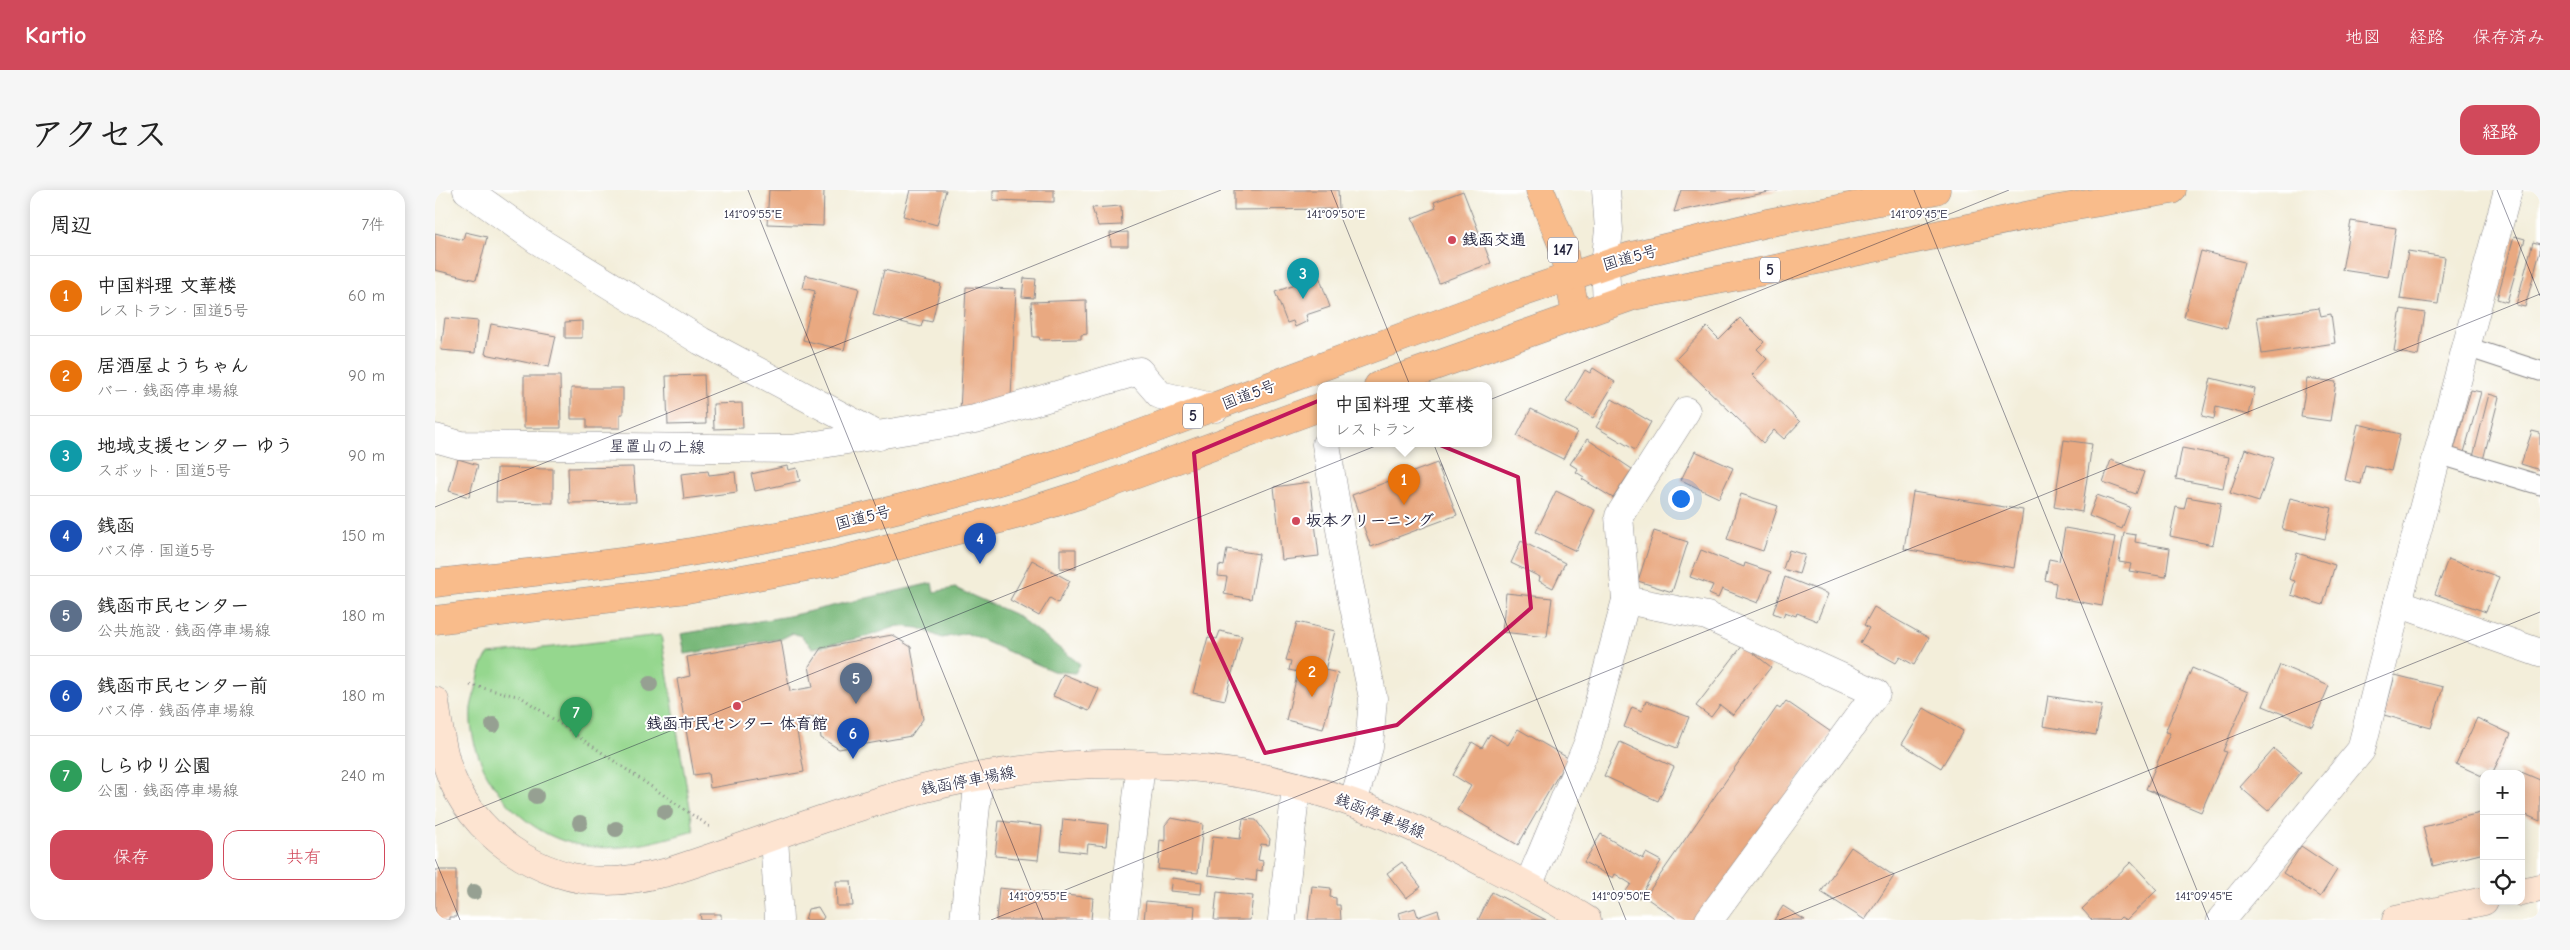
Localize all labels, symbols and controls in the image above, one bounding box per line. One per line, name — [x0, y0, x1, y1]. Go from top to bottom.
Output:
text: Kartio — [25, 21, 87, 49]
text: 地図 — [2345, 27, 2381, 48]
text: 経路 — [2409, 27, 2445, 48]
text: 保存済み — [2473, 27, 2545, 48]
button: 経路 — [2460, 105, 2540, 155]
text: アクセス — [30, 114, 168, 155]
text: 141°09'55"E — [724, 207, 782, 221]
text: 141°09'50"E — [1307, 207, 1365, 221]
text: 141°09'45"E — [1890, 207, 1948, 221]
text: 周辺 — [50, 213, 92, 237]
text: 7件 — [361, 216, 385, 234]
place label: 銭函交通 — [1462, 231, 1526, 249]
marker: 銭函交通 — [1446, 234, 1458, 246]
road number: 147 — [1548, 238, 1578, 262]
street label: 国道5号 — [1600, 242, 1660, 274]
pin: 3 — [1287, 258, 1319, 299]
road number: 5 — [1760, 258, 1780, 282]
text: 中国料理 文華楼 — [97, 275, 237, 297]
text: 1 — [63, 287, 69, 305]
text: 60 m — [348, 287, 385, 305]
text: レストラン · 国道5号 — [97, 302, 248, 320]
text: 居酒屋ようちゃん — [97, 355, 249, 377]
text: 2 — [62, 367, 70, 385]
text: 90 m — [348, 367, 385, 385]
street label: 国道5号 — [1219, 376, 1279, 414]
text: バー · 銭函停車場線 — [97, 382, 239, 400]
popup — [1317, 382, 1492, 447]
text: 中国料理 文華楼 — [1335, 394, 1474, 416]
road number: 5 — [1183, 404, 1203, 428]
text: レストラン — [1335, 421, 1416, 439]
text: 地域支援センター ゆう — [97, 435, 294, 457]
street label: 星置山の上線 — [609, 437, 705, 457]
text: 3 — [62, 447, 70, 465]
text: 90 m — [348, 447, 385, 465]
text: スポット · 国道5号 — [97, 462, 231, 480]
pin: 1 — [1388, 464, 1420, 505]
your location — [1668, 486, 1694, 512]
street label: 国道5号 — [833, 502, 893, 534]
place label: 坂本クリーニング — [1306, 512, 1434, 530]
text: 銭函 — [97, 515, 135, 537]
marker: 坂本クリーニング — [1290, 515, 1302, 527]
pin: 4 — [964, 523, 996, 564]
text: 4 — [62, 527, 70, 545]
text: 150 m — [342, 527, 385, 545]
text: バス停 · 国道5号 — [97, 542, 215, 560]
text: 銭函市民センター — [97, 595, 249, 617]
text: 5 — [62, 607, 70, 625]
text: 180 m — [342, 607, 385, 625]
text: 公共施設 · 銭函停車場線 — [97, 622, 271, 640]
pin: 2 — [1296, 656, 1328, 697]
pin: 5 — [840, 663, 872, 704]
text: 銭函市民センター前 — [97, 675, 268, 697]
text: 6 — [62, 687, 70, 705]
text: 180 m — [342, 687, 385, 705]
pin: 7 — [560, 697, 592, 738]
marker: 銭函市民センター 体育館 — [731, 700, 743, 712]
text: バス停 · 銭函停車場線 — [97, 702, 255, 720]
place label: 銭函市民センター 体育館 — [646, 715, 828, 733]
pin: 6 — [837, 718, 869, 759]
text: しらゆり公園 — [97, 755, 211, 777]
street label: 銭函停車場線 — [919, 763, 1017, 799]
text: 7 — [62, 767, 70, 785]
text: 240 m — [341, 767, 385, 785]
map controls — [2480, 770, 2525, 905]
button: + — [2480, 770, 2525, 815]
text: 公園 · 銭函停車場線 — [97, 782, 239, 800]
street label: 銭函停車場線 — [1332, 790, 1428, 842]
button: − — [2480, 815, 2525, 860]
button: 保存 — [50, 830, 213, 880]
button: 共有 — [223, 830, 385, 880]
button: locate — [2480, 860, 2525, 905]
text: 141°09'55"E — [1009, 889, 1067, 903]
text: 141°09'50"E — [1592, 889, 1650, 903]
text: 141°09'45"E — [2175, 889, 2233, 903]

